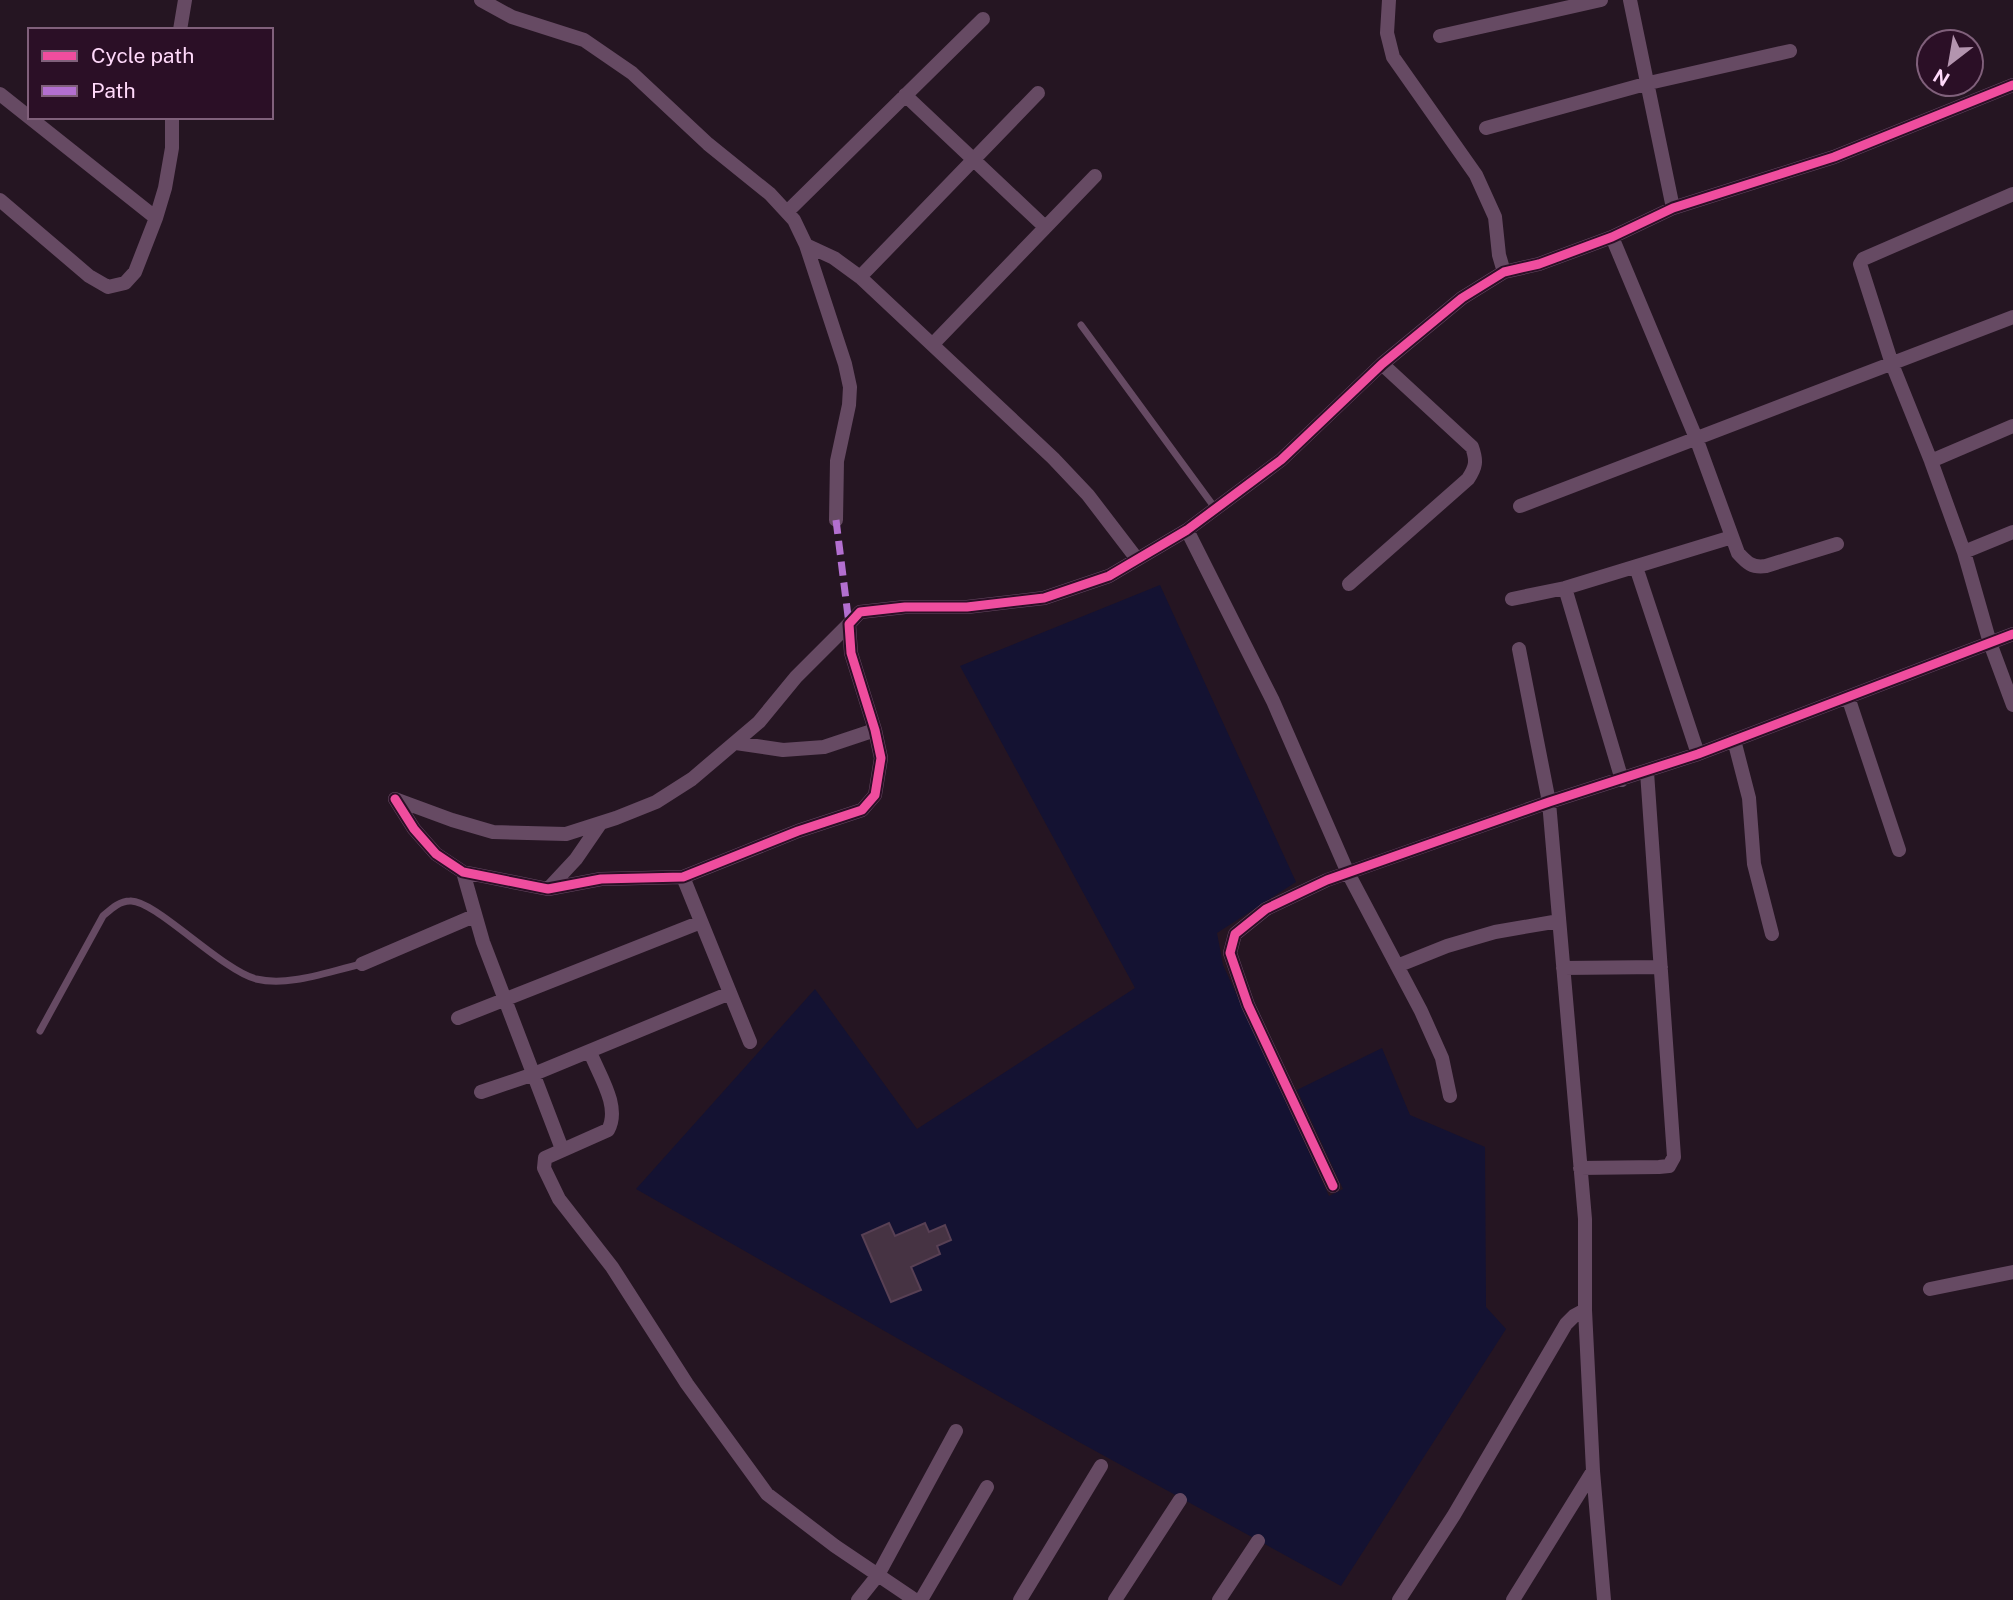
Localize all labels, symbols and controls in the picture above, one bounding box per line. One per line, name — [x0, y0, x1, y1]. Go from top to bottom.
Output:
legend — [28, 28, 273, 119]
north arrow — [1915, 28, 1985, 98]
text: Cycle path — [91, 43, 194, 68]
text: N — [1929, 64, 1953, 91]
text: Path — [91, 78, 136, 103]

